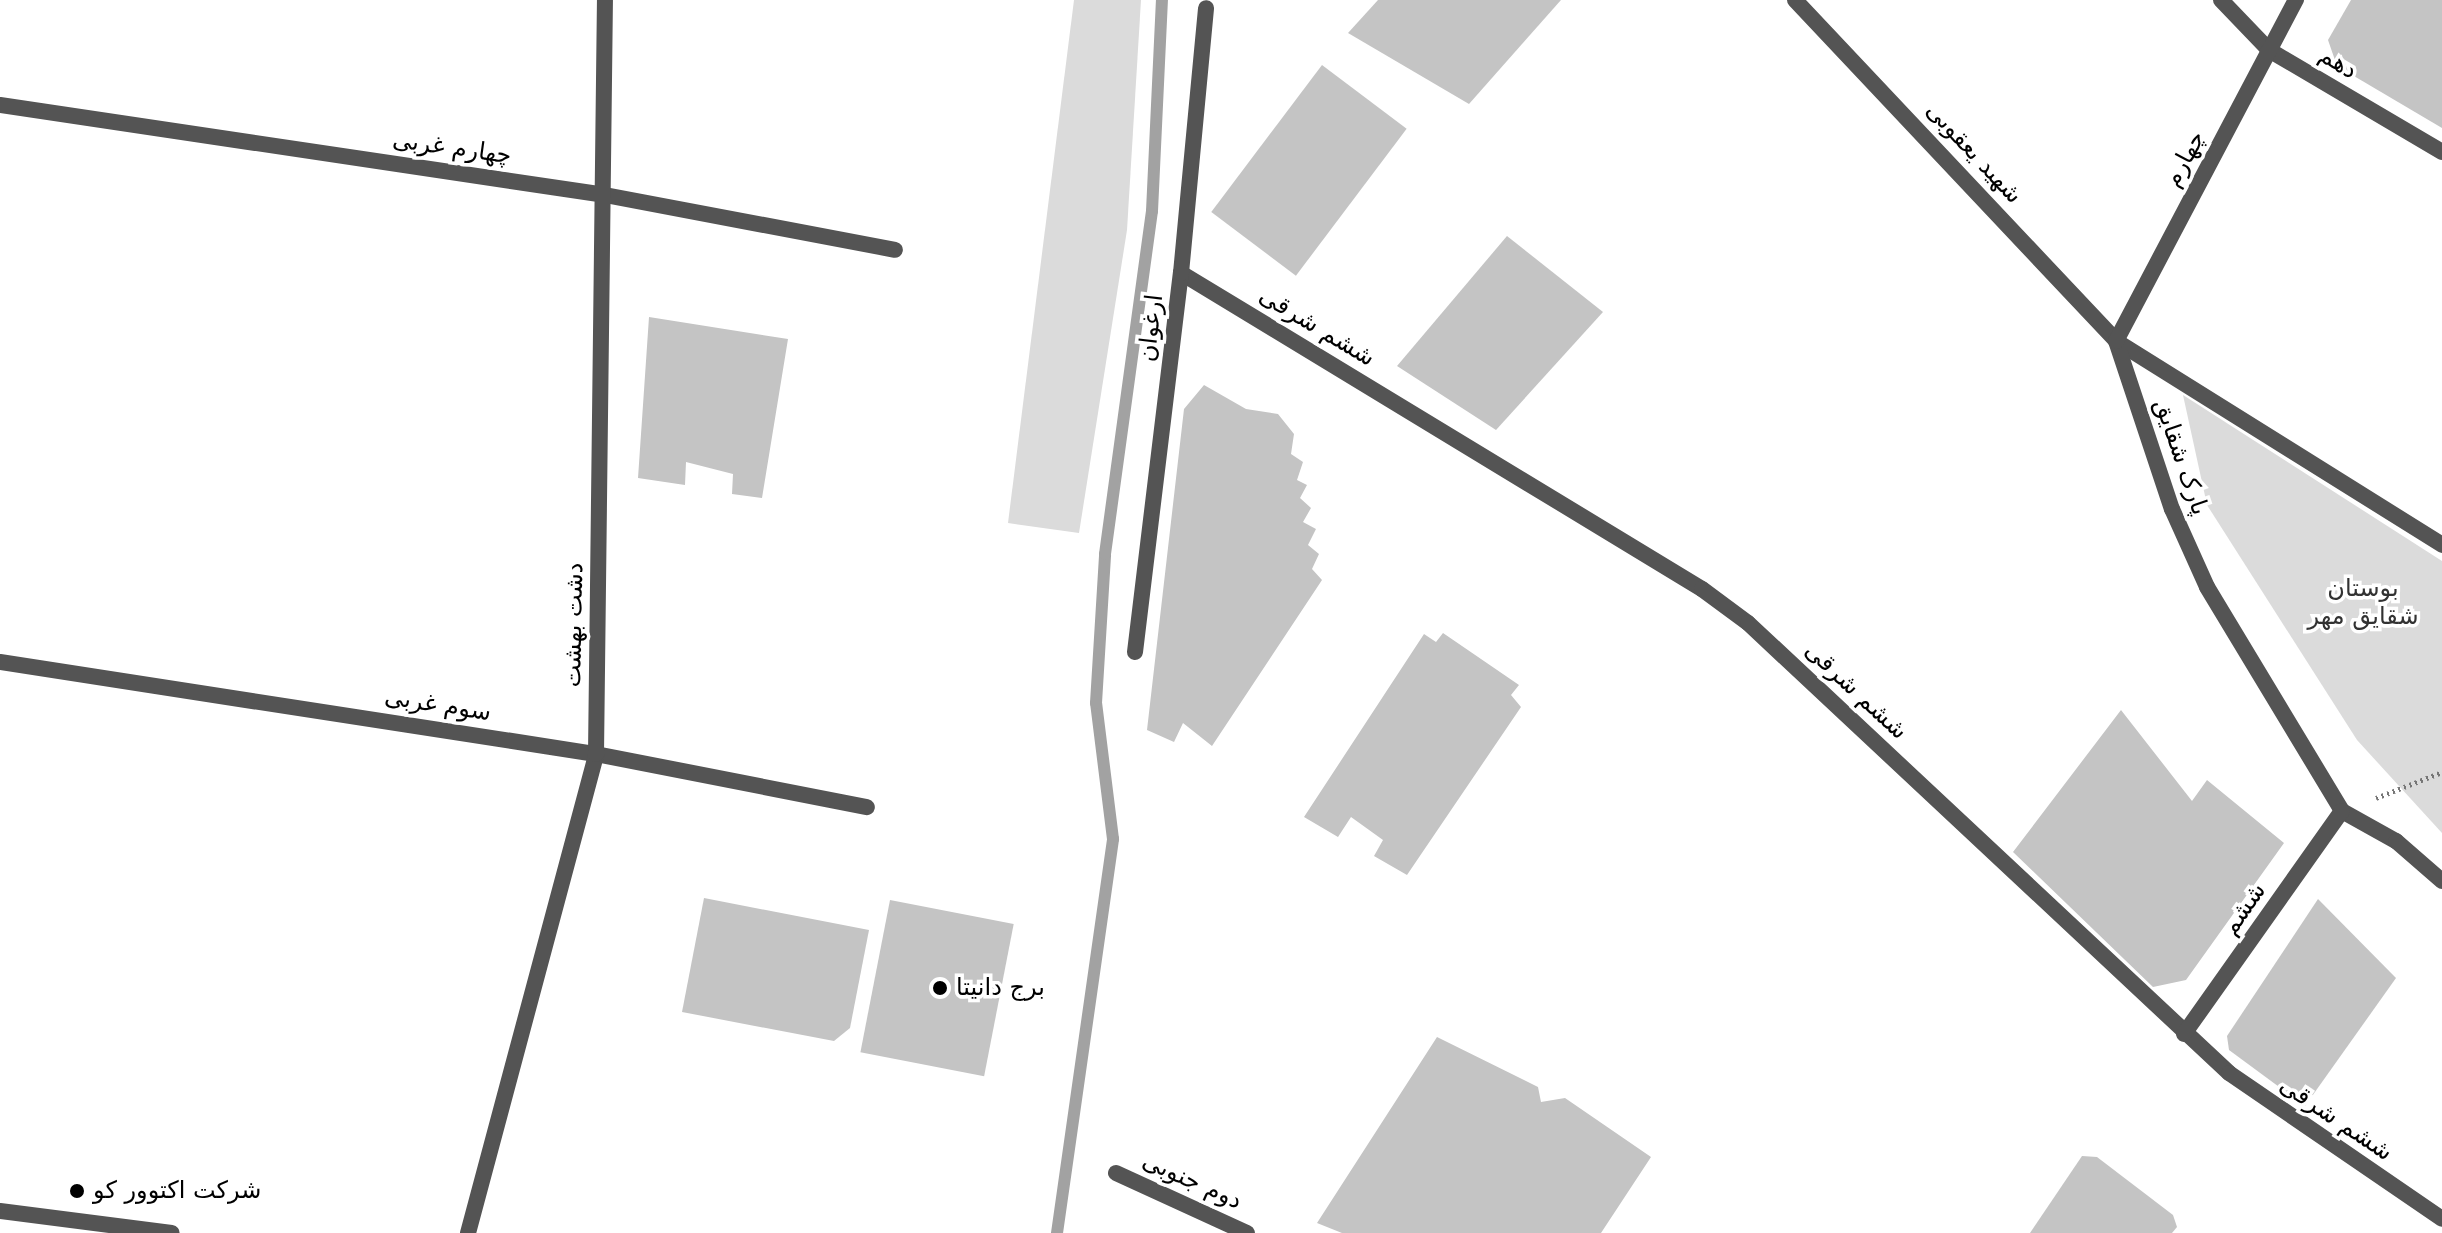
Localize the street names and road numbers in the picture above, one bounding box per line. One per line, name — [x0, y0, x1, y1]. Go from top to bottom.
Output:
street label: دهم — [2314, 41, 2362, 85]
street label: شهید یعقوبی — [1920, 96, 2028, 210]
street label: چهارم غربی — [391, 125, 513, 171]
street label: چهارم — [2158, 126, 2212, 192]
street label: ششم شرقی — [1254, 281, 1380, 373]
street label: ارغوان — [1133, 293, 1169, 363]
street label: پارک شقایق — [2148, 395, 2214, 519]
street label: دشت بهشت — [559, 562, 589, 688]
street label: ششم شرقی — [1799, 636, 1913, 746]
street label: سوم غربی — [383, 682, 493, 728]
street label: ششم — [2216, 877, 2272, 941]
street label: ششم شرقی — [2274, 1071, 2398, 1167]
street label: دوم جنوبی — [1138, 1146, 1246, 1216]

